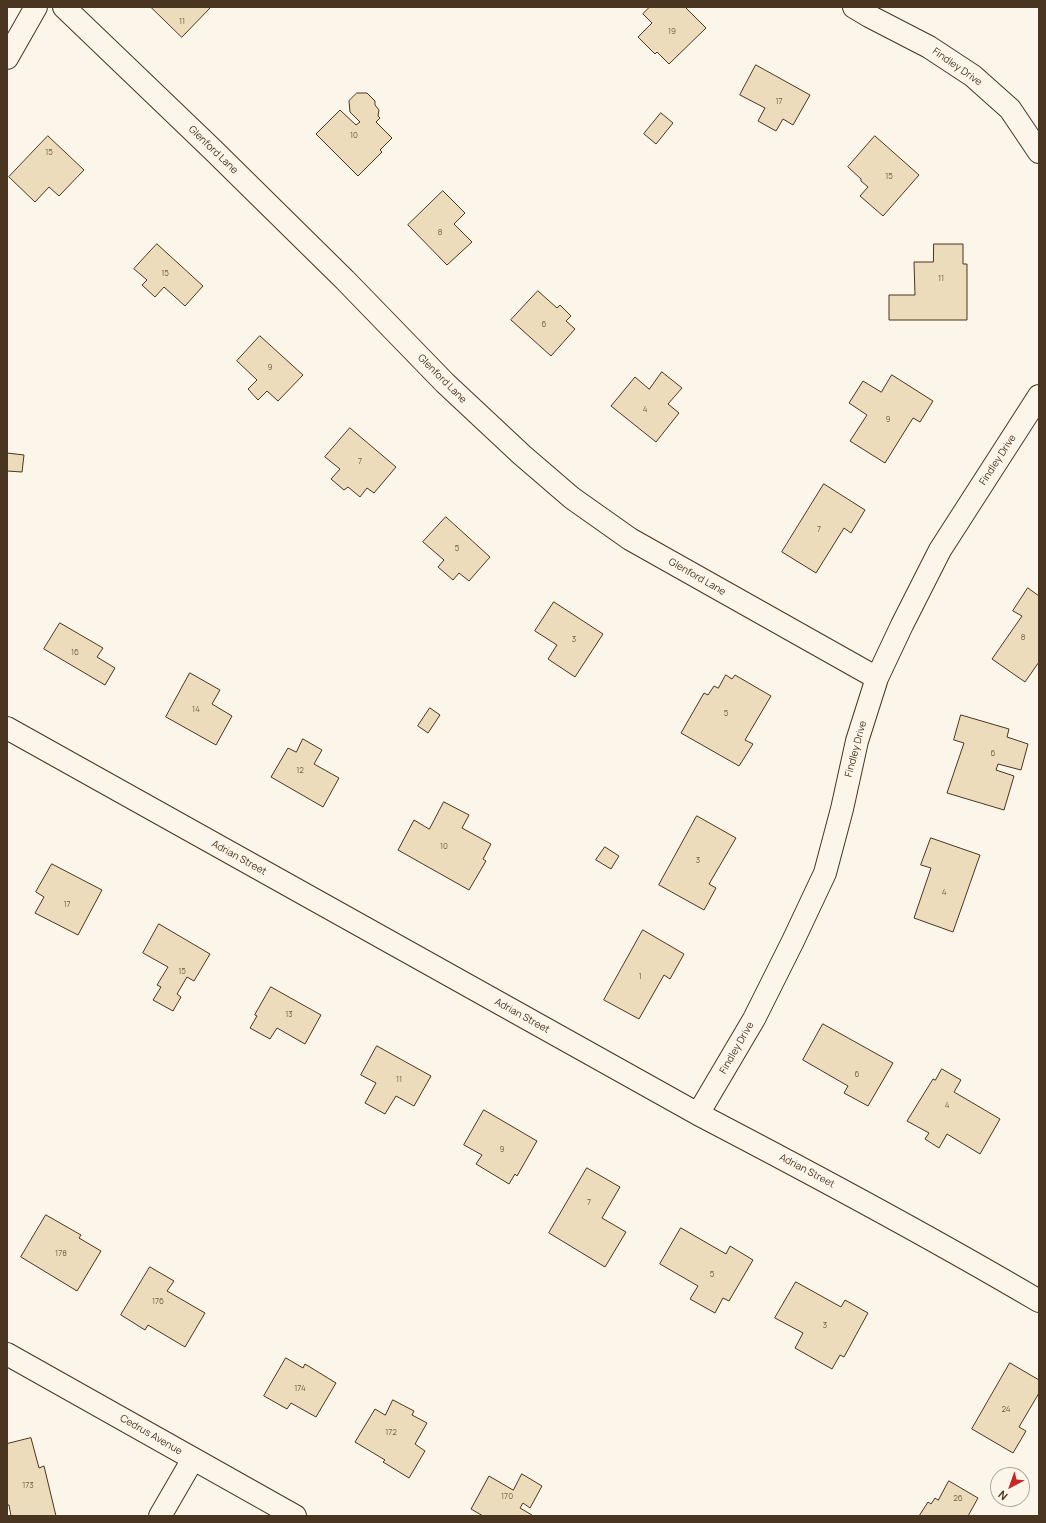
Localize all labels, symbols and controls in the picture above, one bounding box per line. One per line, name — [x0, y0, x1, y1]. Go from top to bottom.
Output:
house number: 11 — [179, 17, 185, 27]
house number: 19 — [668, 27, 676, 37]
street label: Findley Drive — [930, 45, 984, 89]
house number: 17 — [775, 97, 783, 107]
street label: Glenford Lane — [186, 123, 240, 177]
house number: 10 — [350, 131, 358, 141]
house number: 15 — [45, 148, 53, 158]
house number: 15 — [885, 172, 893, 182]
house number: 8 — [438, 228, 442, 238]
house number: 15 — [161, 269, 169, 279]
house number: 11 — [938, 274, 944, 284]
house number: 6 — [542, 320, 546, 330]
street label: Glenford Lane — [415, 352, 469, 406]
house number: 9 — [268, 363, 272, 373]
house number: 4 — [643, 405, 647, 415]
house number: 9 — [886, 415, 890, 425]
street label: Findley Drive — [977, 432, 1019, 488]
house number: 7 — [358, 457, 362, 467]
house number: 7 — [817, 525, 821, 535]
house number: 5 — [455, 544, 459, 554]
street label: Glenford Lane — [666, 556, 728, 598]
house number: 8 — [1021, 633, 1025, 643]
house number: 3 — [572, 635, 576, 645]
house number: 16 — [71, 648, 79, 658]
house number: 14 — [192, 705, 200, 715]
house number: 5 — [724, 709, 728, 719]
street label: Findley Drive — [843, 719, 869, 779]
house number: 6 — [991, 749, 995, 759]
house number: 12 — [296, 766, 304, 776]
street label: Adrian Street — [209, 838, 269, 878]
house number: 10 — [440, 842, 448, 852]
house number: 3 — [696, 856, 700, 866]
house number: 4 — [942, 888, 946, 898]
house number: 17 — [63, 900, 71, 910]
house number: 15 — [178, 967, 186, 977]
house number: 1 — [638, 972, 642, 982]
street label: Adrian Street — [492, 996, 552, 1036]
house number: 13 — [285, 1010, 293, 1020]
street label: Findley Drive — [717, 1020, 757, 1076]
house number: 6 — [855, 1070, 859, 1080]
house number: 11 — [396, 1075, 402, 1085]
house number: 4 — [945, 1101, 949, 1111]
house number: 9 — [500, 1145, 504, 1155]
street label: Adrian Street — [777, 1151, 837, 1191]
house number: 7 — [587, 1198, 591, 1208]
house number: 178 — [55, 1249, 67, 1259]
house number: 5 — [710, 1270, 714, 1280]
house number: 176 — [152, 1297, 164, 1307]
house number: 3 — [823, 1321, 827, 1331]
house number: 174 — [294, 1384, 306, 1394]
house number: 24 — [1001, 1405, 1011, 1415]
street label: Cedrus Avenue — [118, 1412, 184, 1458]
house number: 172 — [385, 1428, 397, 1438]
north arrow — [990, 1467, 1030, 1507]
house number: 173 — [22, 1481, 34, 1491]
text: N — [995, 1487, 1010, 1504]
house number: 170 — [501, 1492, 513, 1502]
house number: 26 — [953, 1494, 963, 1504]

